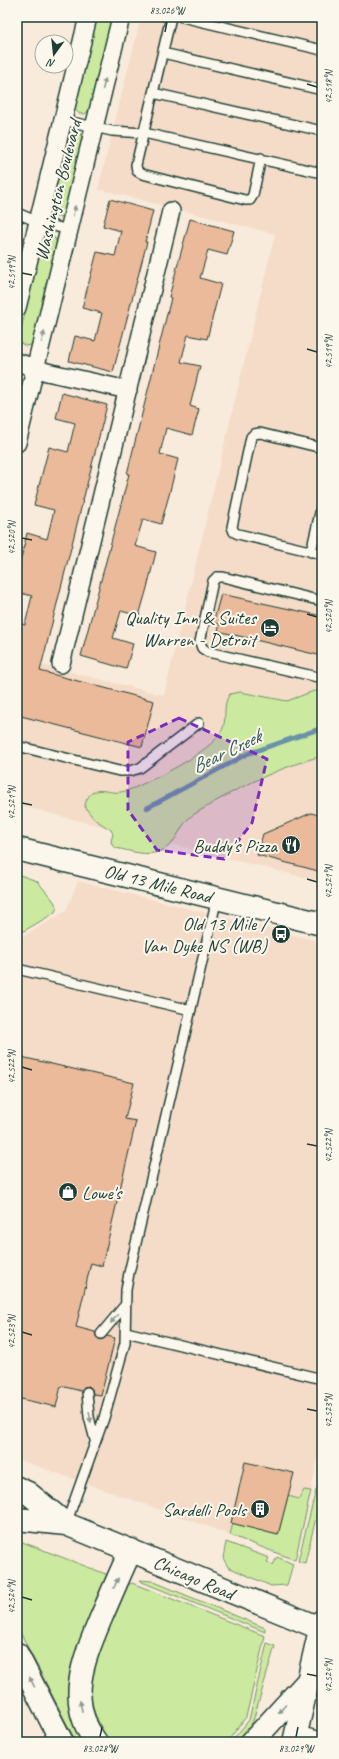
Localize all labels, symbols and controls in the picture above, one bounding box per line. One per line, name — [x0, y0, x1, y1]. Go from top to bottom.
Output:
text: 83.026°W — [150, 4, 186, 17]
north arrow — [34, 34, 74, 74]
text: N — [44, 55, 57, 71]
text: 42.518°N — [322, 68, 335, 104]
one-way arrow — [102, 78, 108, 91]
street label: Washington Boulevard — [29, 114, 88, 263]
one-way arrow — [71, 204, 77, 217]
text: 42.519°N — [5, 254, 18, 290]
one-way arrow — [40, 331, 46, 343]
text: 42.519°N — [322, 333, 335, 369]
text: 42.520°N — [5, 519, 18, 555]
text: 42.520°N — [322, 598, 335, 634]
place label: Quality Inn & Suites Warren - Detroit — [125, 606, 259, 652]
hotel icon: Quality Inn & Suites Warren - Detroit — [259, 617, 281, 639]
water label: Bear Creek — [187, 722, 268, 779]
text: 42.521°N — [5, 784, 18, 820]
place label: Buddy's Pizza — [193, 834, 278, 858]
restaurant icon: Buddy's Pizza — [280, 834, 302, 856]
street label: Old 13 Mile Road — [101, 859, 218, 910]
text: 42.521°N — [322, 863, 335, 899]
place label: Old 13 Mile / Van Dyke NS (WB) — [141, 912, 271, 958]
bus stop icon: Old 13 Mile / Van Dyke NS (WB) — [270, 923, 292, 945]
text: 42.522°N — [5, 1048, 18, 1084]
text: 42.522°N — [322, 1127, 335, 1163]
shop icon: Lowe's — [57, 1181, 79, 1203]
place label: Lowe's — [82, 1181, 124, 1205]
text: 42.523°N — [5, 1313, 18, 1349]
one-way arrow — [109, 1313, 118, 1324]
text: 42.523°N — [322, 1392, 335, 1428]
one-way arrow — [87, 1410, 93, 1423]
place label: Sardelli Pools — [162, 1498, 248, 1522]
building icon: Sardelli Pools — [249, 1498, 271, 1520]
street label: Chicago Road — [150, 1550, 241, 1607]
one-way arrow — [113, 1577, 119, 1589]
text: 42.524°N — [5, 1578, 18, 1614]
text: 42.524°N — [322, 1657, 335, 1693]
one-way arrow — [29, 1677, 35, 1688]
one-way arrow — [78, 1700, 84, 1713]
one-way arrow — [278, 1704, 287, 1714]
text: 83.028°W — [83, 1742, 119, 1755]
text: 83.029°W — [279, 1742, 315, 1755]

